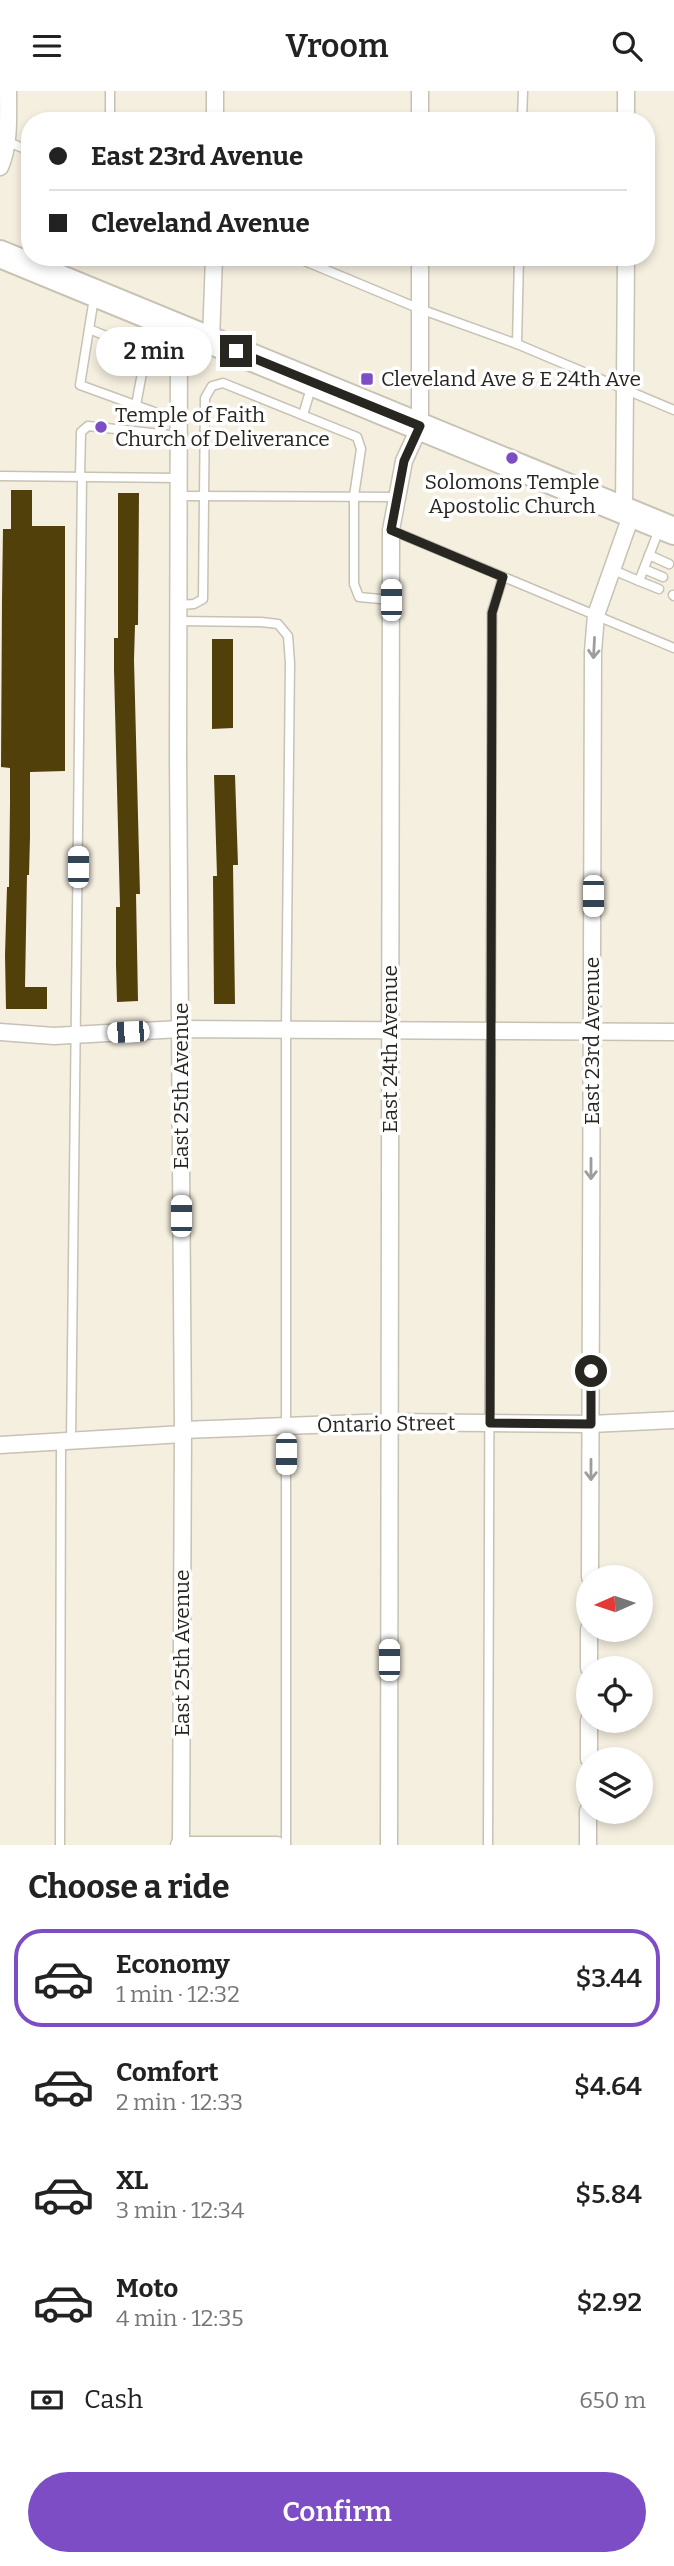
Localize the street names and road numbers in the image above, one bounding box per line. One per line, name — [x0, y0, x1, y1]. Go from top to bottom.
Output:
street label: East 23rd Avenue — [579, 957, 605, 1125]
street label: East 24th Avenue — [377, 965, 403, 1133]
street label: East 25th Avenue — [168, 1002, 194, 1170]
street label: Ontario Street — [317, 1410, 456, 1438]
street label: East 25th Avenue — [169, 1569, 195, 1737]

